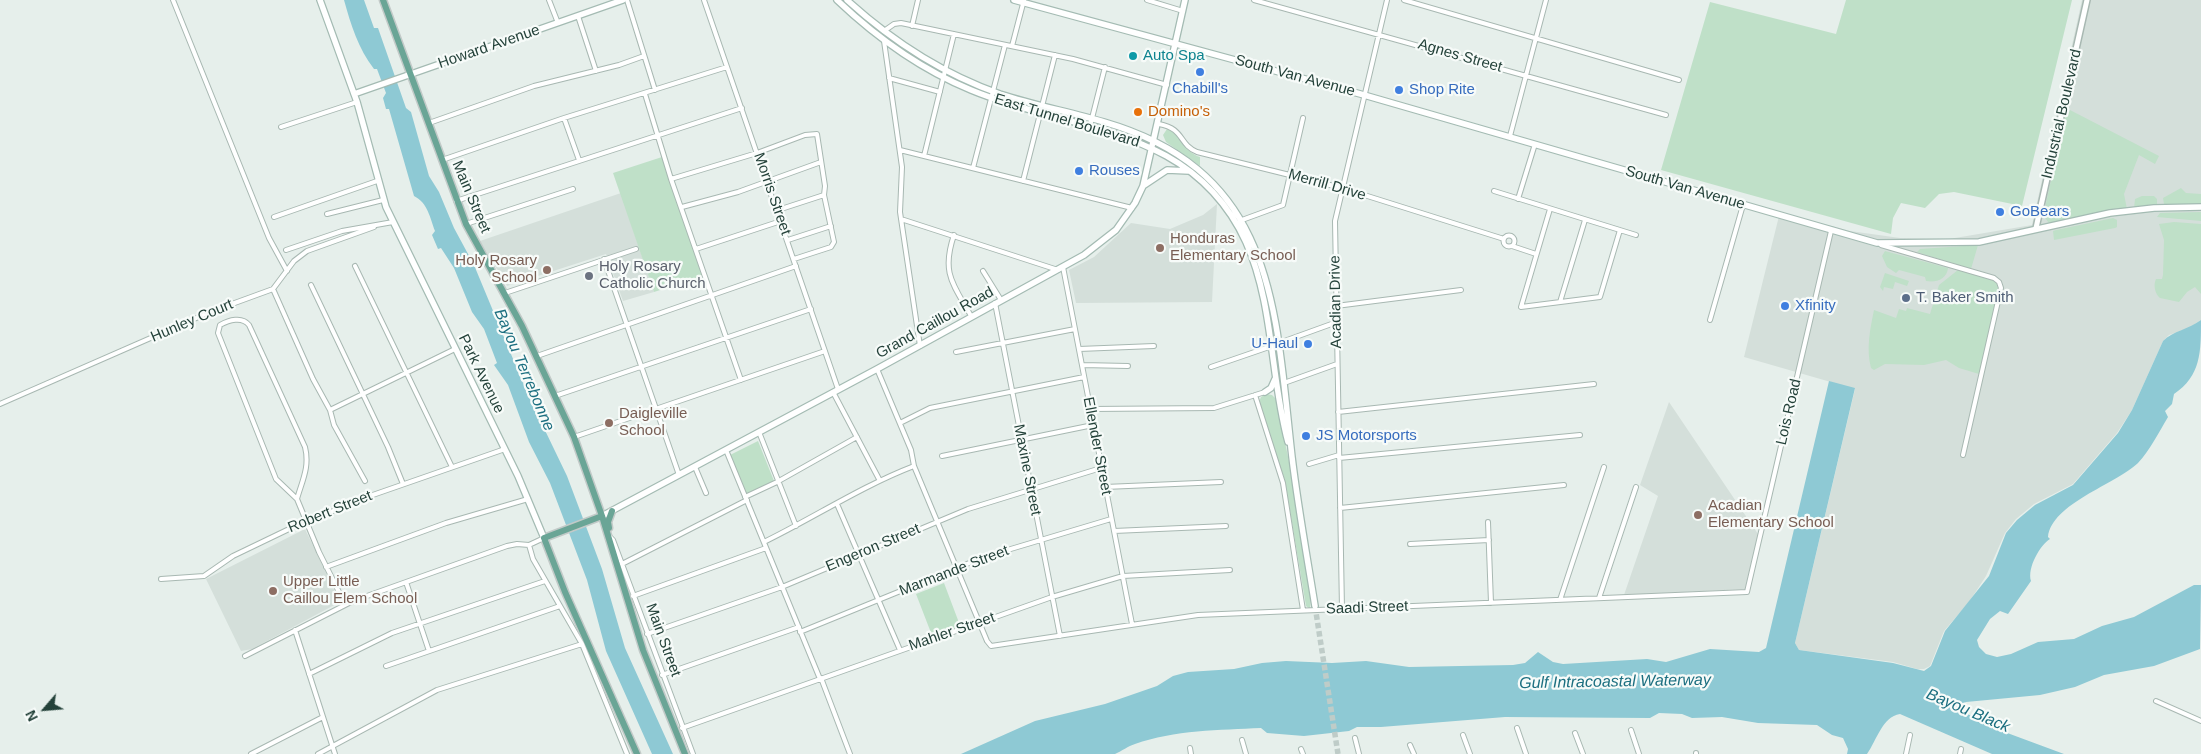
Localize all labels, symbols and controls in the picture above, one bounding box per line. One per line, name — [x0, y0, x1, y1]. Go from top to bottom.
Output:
street label: Howard Avenue — [436, 21, 542, 73]
street label: Agnes Street — [1416, 35, 1504, 77]
place label: Auto Spa — [1143, 47, 1205, 65]
street label: Industrial Boulevard — [2038, 47, 2086, 181]
marker: Auto Spa — [1127, 50, 1139, 62]
street label: South Van Avenue — [1233, 51, 1357, 101]
marker: Chabill's — [1194, 66, 1206, 78]
place label: Chabill's — [1172, 80, 1228, 98]
place label: Shop Rite — [1409, 81, 1475, 99]
marker: Shop Rite — [1393, 84, 1405, 96]
street label: East Tunnel Boulevard — [992, 90, 1142, 152]
place label: Domino's — [1148, 103, 1210, 121]
marker: Domino's — [1132, 106, 1144, 118]
street label: Morris Street — [750, 150, 794, 238]
street label: Main Street — [448, 158, 494, 236]
place label: Rouses — [1089, 162, 1140, 180]
street label: South Van Avenue — [1623, 162, 1747, 214]
marker: Rouses — [1073, 165, 1085, 177]
street label: Merrill Drive — [1286, 165, 1368, 205]
place label: GoBears — [2010, 203, 2069, 221]
marker: GoBears — [1994, 206, 2006, 218]
place label: Honduras Elementary School — [1170, 230, 1296, 265]
marker: Honduras Elementary School — [1154, 242, 1166, 254]
place label: Holy Rosary School — [455, 252, 537, 287]
street label: Acadian Drive — [1326, 255, 1346, 349]
place label: Holy Rosary Catholic Church — [599, 258, 706, 293]
marker: Holy Rosary School — [541, 264, 553, 276]
marker: Holy Rosary Catholic Church — [583, 270, 595, 282]
street label: Grand Caillou Road — [873, 283, 997, 363]
place label: T. Baker Smith — [1916, 289, 2014, 307]
marker: T. Baker Smith — [1900, 292, 1912, 304]
street label: Hunley Court — [148, 296, 236, 346]
place label: Xfinity — [1795, 297, 1836, 315]
marker: Xfinity — [1779, 300, 1791, 312]
water label: Bayou Terrebonne — [490, 306, 558, 434]
street label: Park Avenue — [454, 332, 508, 416]
place label: U-Haul — [1251, 335, 1298, 353]
marker: U-Haul — [1302, 338, 1314, 350]
street label: Lois Road — [1773, 377, 1805, 447]
street label: Ellender Street — [1079, 396, 1115, 496]
place label: Daigleville School — [619, 405, 687, 440]
marker: Daigleville School — [603, 417, 615, 429]
street label: Maxine Street — [1009, 423, 1045, 517]
place label: JS Motorsports — [1316, 427, 1417, 445]
marker: JS Motorsports — [1300, 430, 1312, 442]
street label: Robert Street — [285, 487, 375, 537]
place label: Acadian Elementary School — [1708, 497, 1834, 532]
marker: Acadian Elementary School — [1692, 509, 1704, 521]
street label: Engeron Street — [823, 520, 923, 576]
street label: Marmande Street — [897, 542, 1011, 600]
place label: Upper Little Caillou Elem School — [283, 573, 417, 608]
marker: Upper Little Caillou Elem School — [267, 585, 279, 597]
street label: Saadi Street — [1325, 598, 1409, 618]
street label: Main Street — [641, 601, 685, 679]
street label: Mahler Street — [907, 609, 997, 655]
water label: Gulf Intracoastal Waterway — [1519, 671, 1711, 693]
north arrow — [20, 684, 70, 734]
water label: Bayou Black — [1923, 685, 2013, 737]
text: N — [22, 708, 41, 724]

